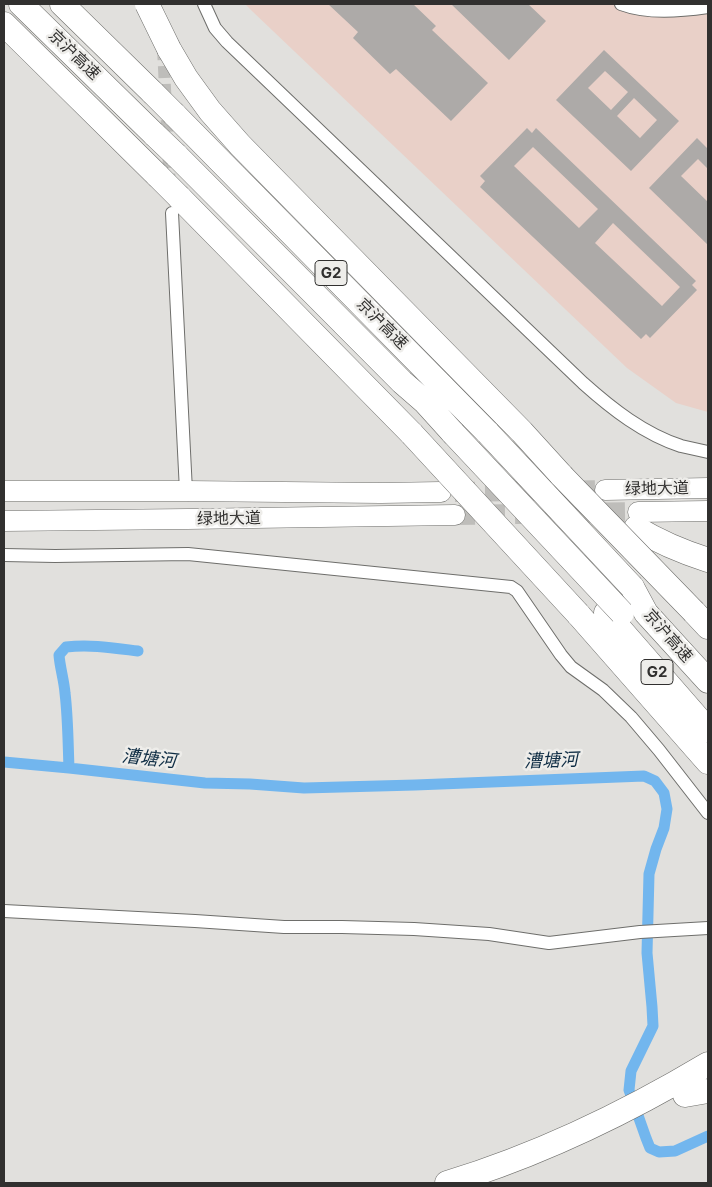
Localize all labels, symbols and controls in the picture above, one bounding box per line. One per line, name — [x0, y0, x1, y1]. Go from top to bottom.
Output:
street label: 京沪高速 — [44, 26, 104, 84]
road number: G2 — [315, 260, 347, 286]
street label: 京沪高速 — [353, 295, 411, 353]
street label: 绿地大道 — [625, 479, 689, 499]
street label: 绿地大道 — [197, 509, 261, 529]
street label: 京沪高速 — [640, 606, 696, 666]
road number: G2 — [641, 660, 673, 684]
water label: 漕塘河 — [121, 745, 177, 773]
water label: 漕塘河 — [524, 749, 578, 773]

